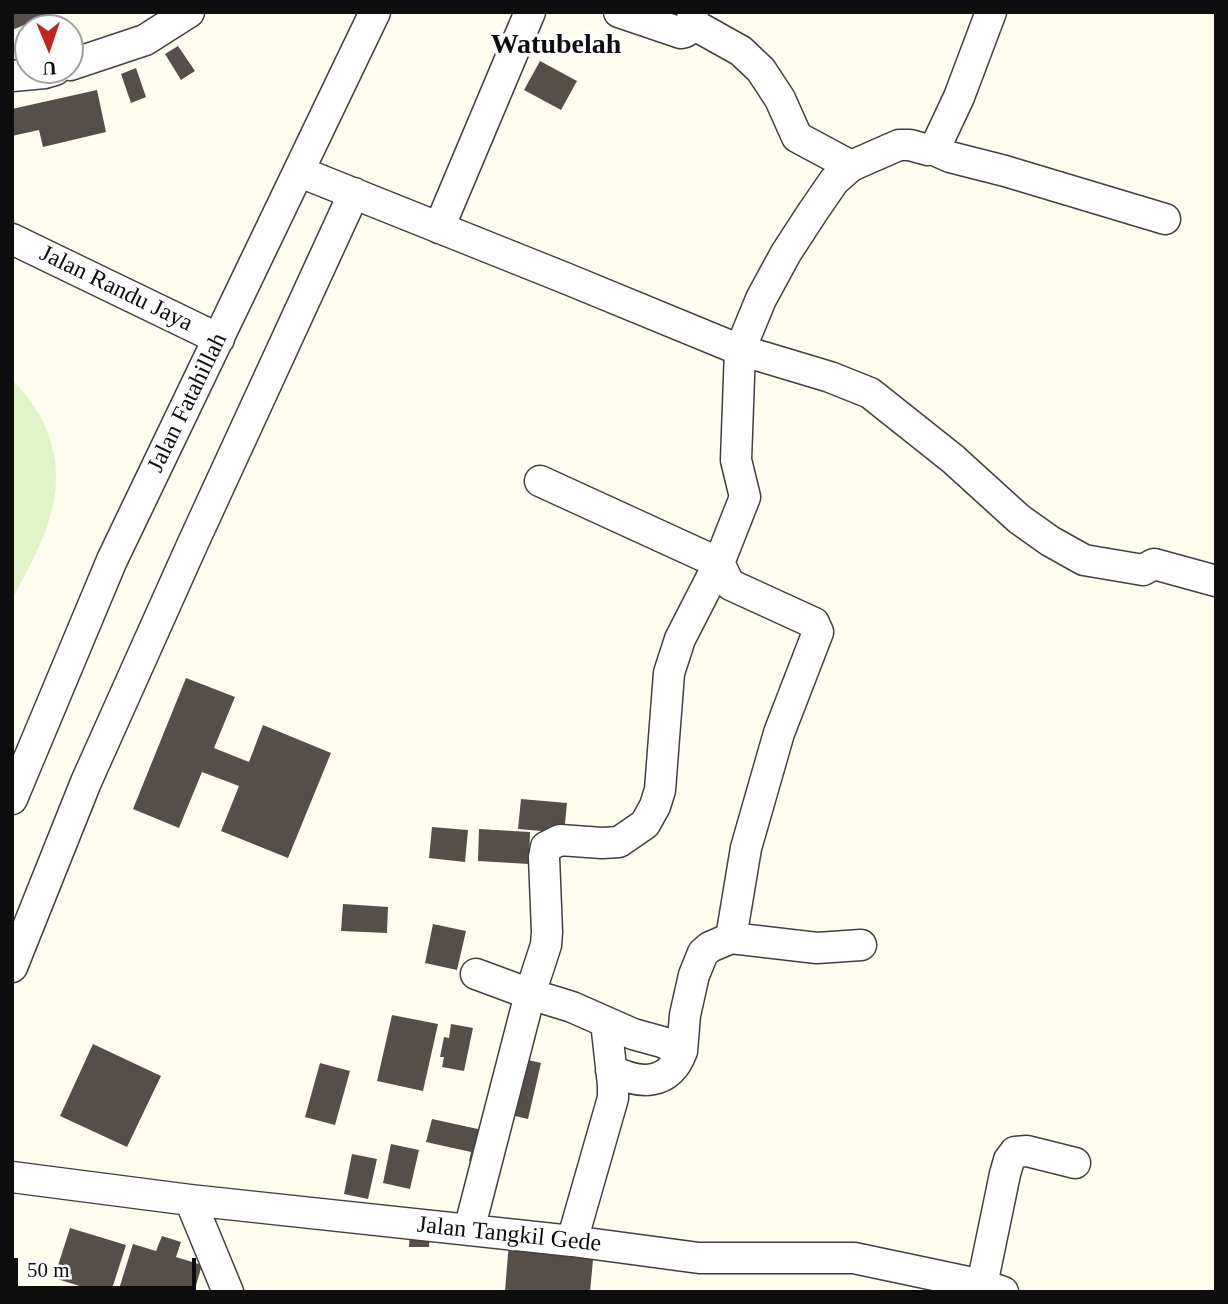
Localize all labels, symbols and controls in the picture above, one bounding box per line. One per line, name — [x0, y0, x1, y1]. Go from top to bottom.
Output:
north arrow — [14, 14, 84, 84]
district label: Watubelah — [491, 29, 621, 63]
text: U — [42, 58, 57, 79]
street label: Jalan Randu Jaya — [35, 240, 197, 338]
street label: Jalan Fatahillah — [142, 329, 234, 477]
street label: Jalan Tangkil Gede — [416, 1211, 602, 1259]
scale bar — [18, 1244, 200, 1288]
text: 50 m — [27, 1258, 70, 1282]

